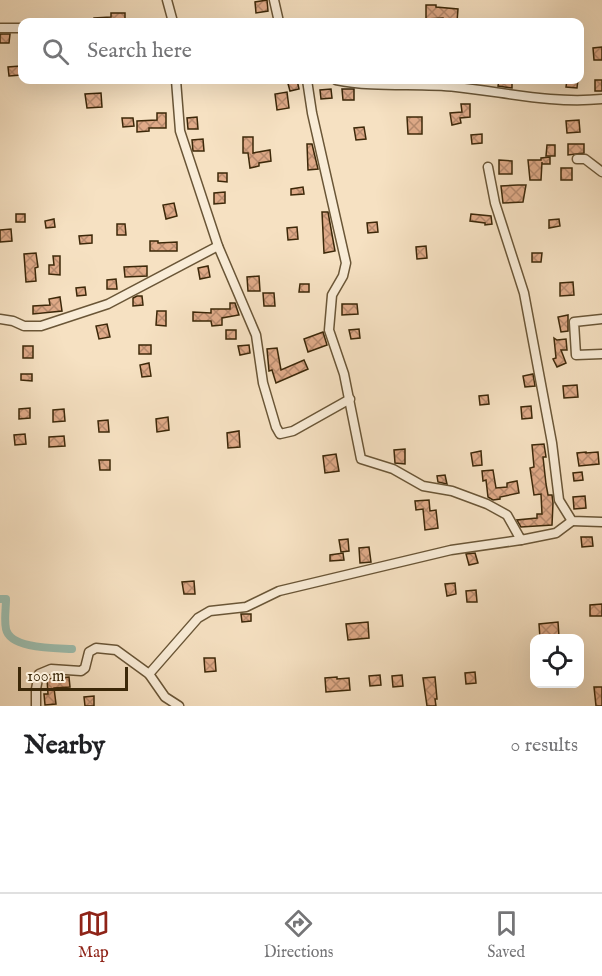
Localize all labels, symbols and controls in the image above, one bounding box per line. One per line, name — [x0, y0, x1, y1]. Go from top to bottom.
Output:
search box — [18, 18, 584, 84]
icon: search — [39, 35, 72, 68]
text: Search here — [87, 37, 192, 65]
map controls — [530, 634, 584, 688]
button: locate — [530, 634, 584, 688]
scale bar — [18, 664, 128, 692]
text: 100 m — [27, 667, 64, 687]
text: Nearby — [24, 729, 105, 762]
text: 0 results — [511, 733, 578, 758]
tab: Map — [77, 907, 110, 963]
tab: Directions — [264, 907, 333, 963]
tab: Saved — [487, 907, 525, 963]

